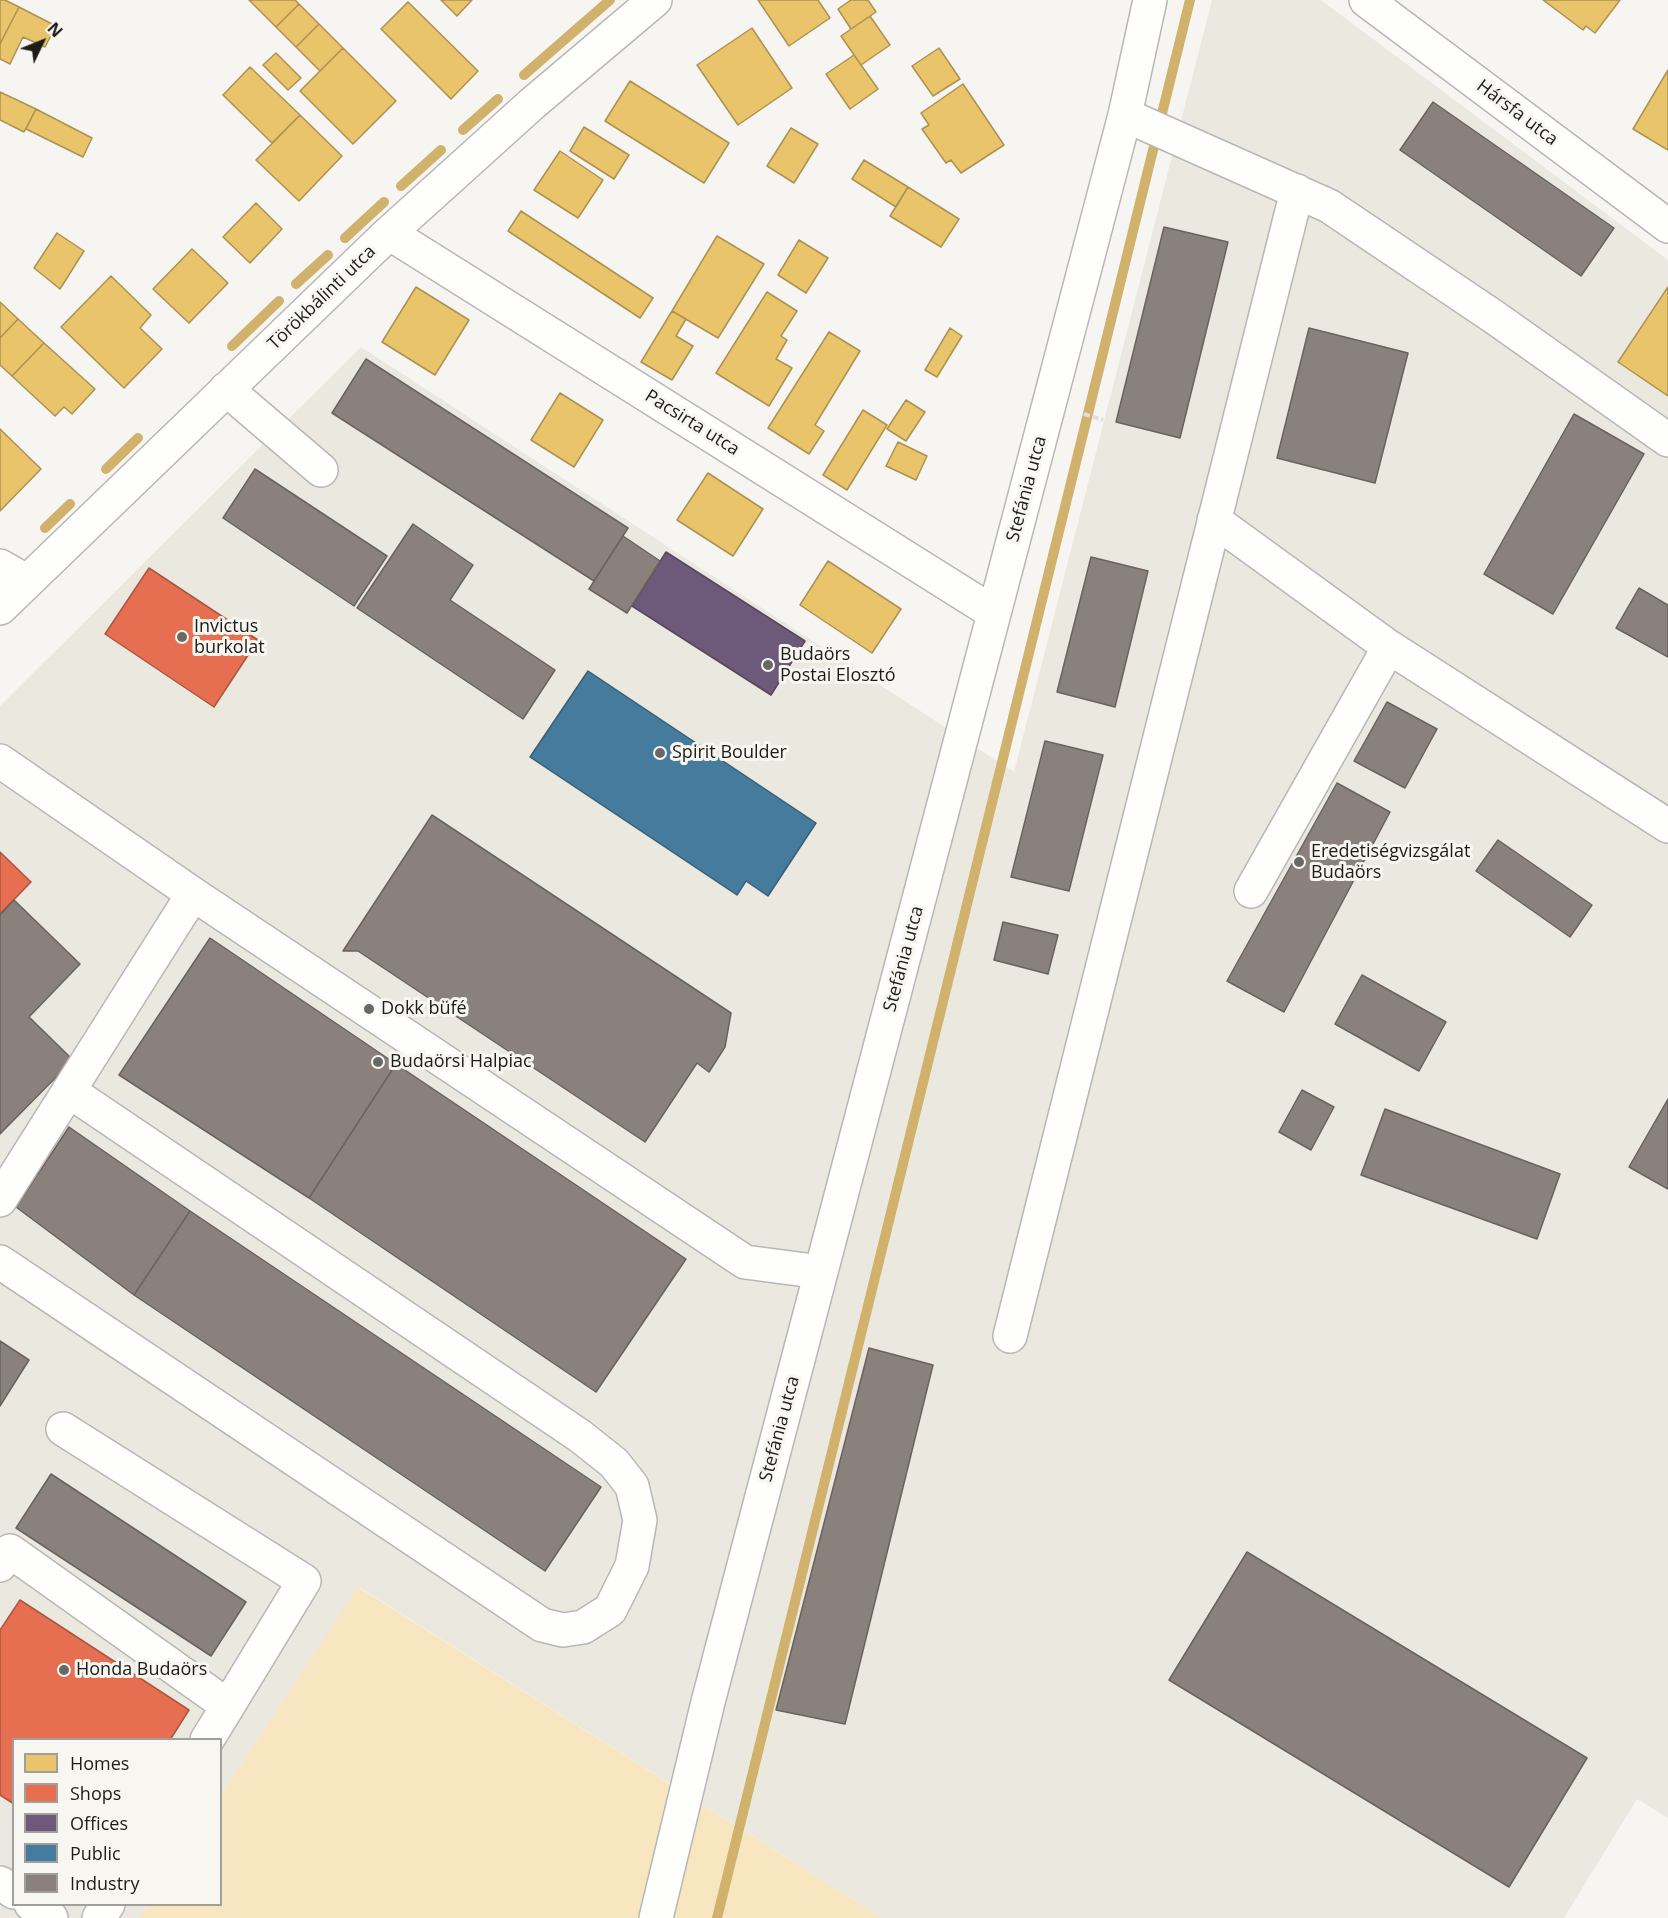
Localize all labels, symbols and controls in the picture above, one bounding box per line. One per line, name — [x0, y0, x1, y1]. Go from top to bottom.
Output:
north arrow — [12, 12, 72, 72]
text: N — [43, 17, 68, 42]
street label: Hársfa utca — [1472, 75, 1562, 151]
street label: Törökbálinti utca — [264, 241, 380, 355]
street label: Pacsirta utca — [641, 385, 743, 461]
street label: Stefánia utca — [1002, 434, 1052, 544]
place label: Invictus burkolat — [194, 616, 265, 658]
marker: Invictus burkolat — [175, 630, 189, 644]
place label: Budaörs Postai Elosztó — [780, 644, 896, 686]
marker: Budaörs Postai Elosztó — [761, 658, 775, 672]
place label: Spirit Boulder — [672, 742, 787, 764]
marker: Spirit Boulder — [653, 746, 667, 760]
place label: Eredetiségvizsgálat Budaörs — [1311, 841, 1470, 884]
marker: Eredetiségvizsgálat Budaörs — [1292, 855, 1306, 869]
street label: Stefánia utca — [879, 904, 929, 1014]
place label: Dokk büfé — [381, 998, 467, 1020]
marker: Dokk büfé — [362, 1002, 376, 1016]
place label: Budaörsi Halpiac — [390, 1051, 532, 1073]
marker: Budaörsi Halpiac — [371, 1055, 385, 1069]
street label: Stefánia utca — [755, 1374, 805, 1484]
place label: Honda Budaörs — [76, 1659, 207, 1681]
marker: Honda Budaörs — [57, 1663, 71, 1677]
legend — [12, 1738, 222, 1906]
text: Homes — [70, 1751, 129, 1775]
text: Shops — [70, 1781, 121, 1805]
text: Offices — [70, 1811, 128, 1835]
text: Public — [70, 1841, 121, 1865]
text: Industry — [70, 1871, 140, 1895]

